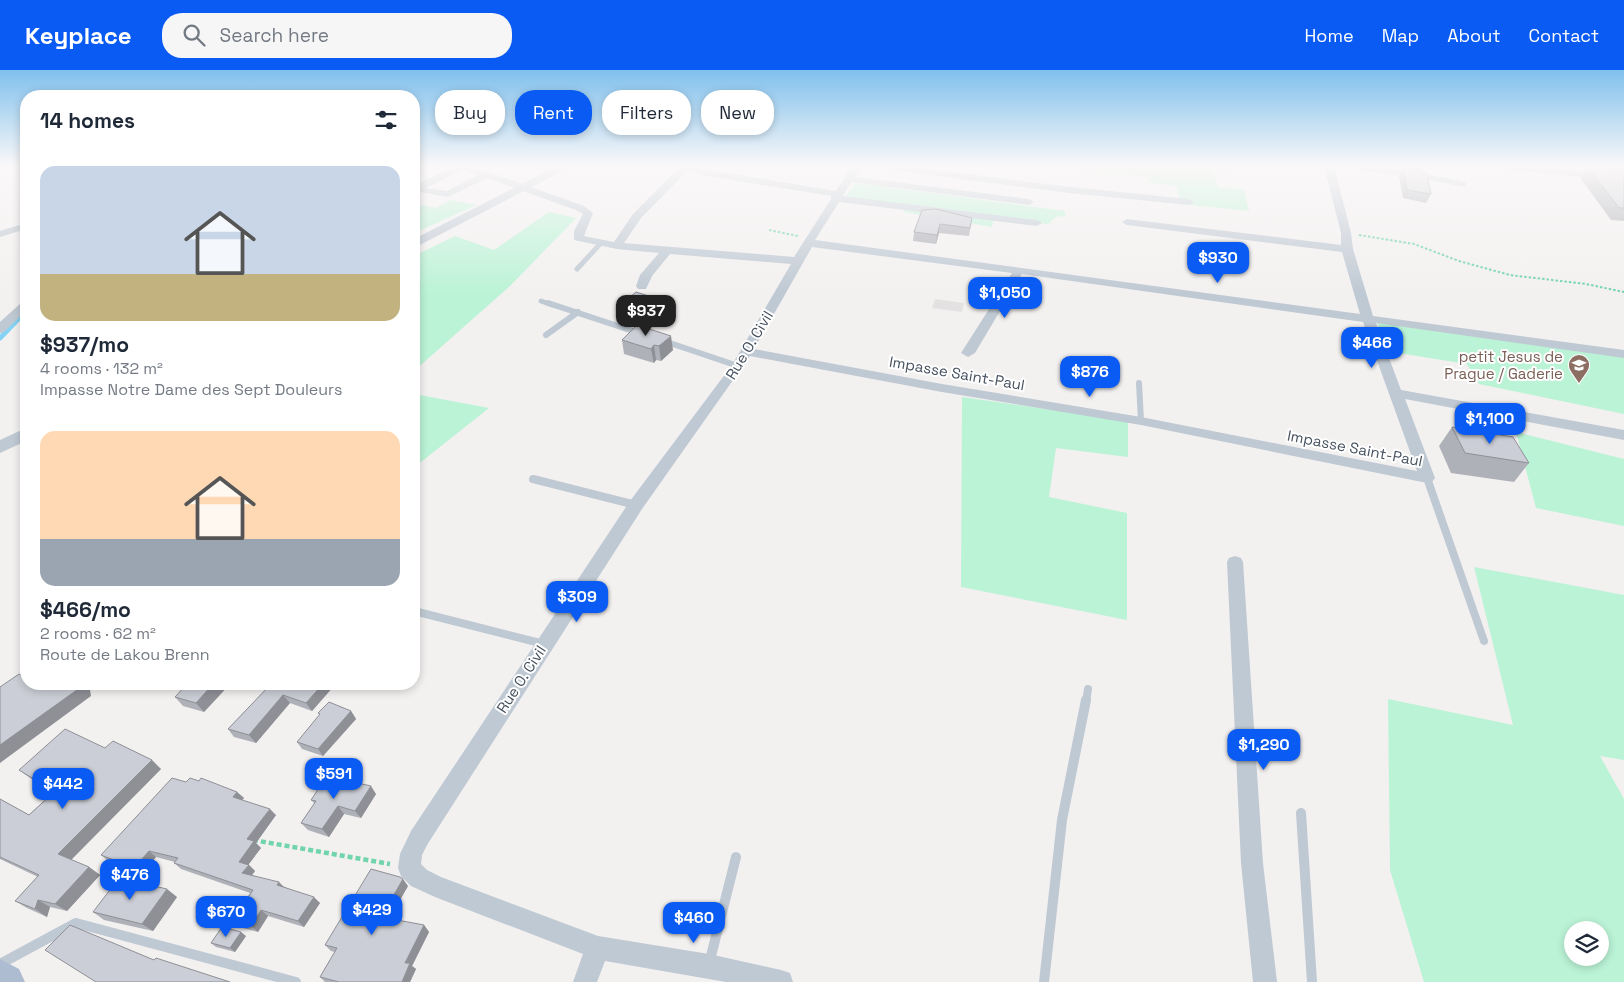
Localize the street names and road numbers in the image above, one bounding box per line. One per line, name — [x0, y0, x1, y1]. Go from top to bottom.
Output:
street label: Rue O. Civil — [721, 307, 777, 383]
street label: Impasse Saint-Paul — [888, 352, 1026, 394]
street label: Impasse Saint-Paul — [1286, 426, 1424, 470]
street label: Rue O. Civil — [492, 642, 550, 716]

